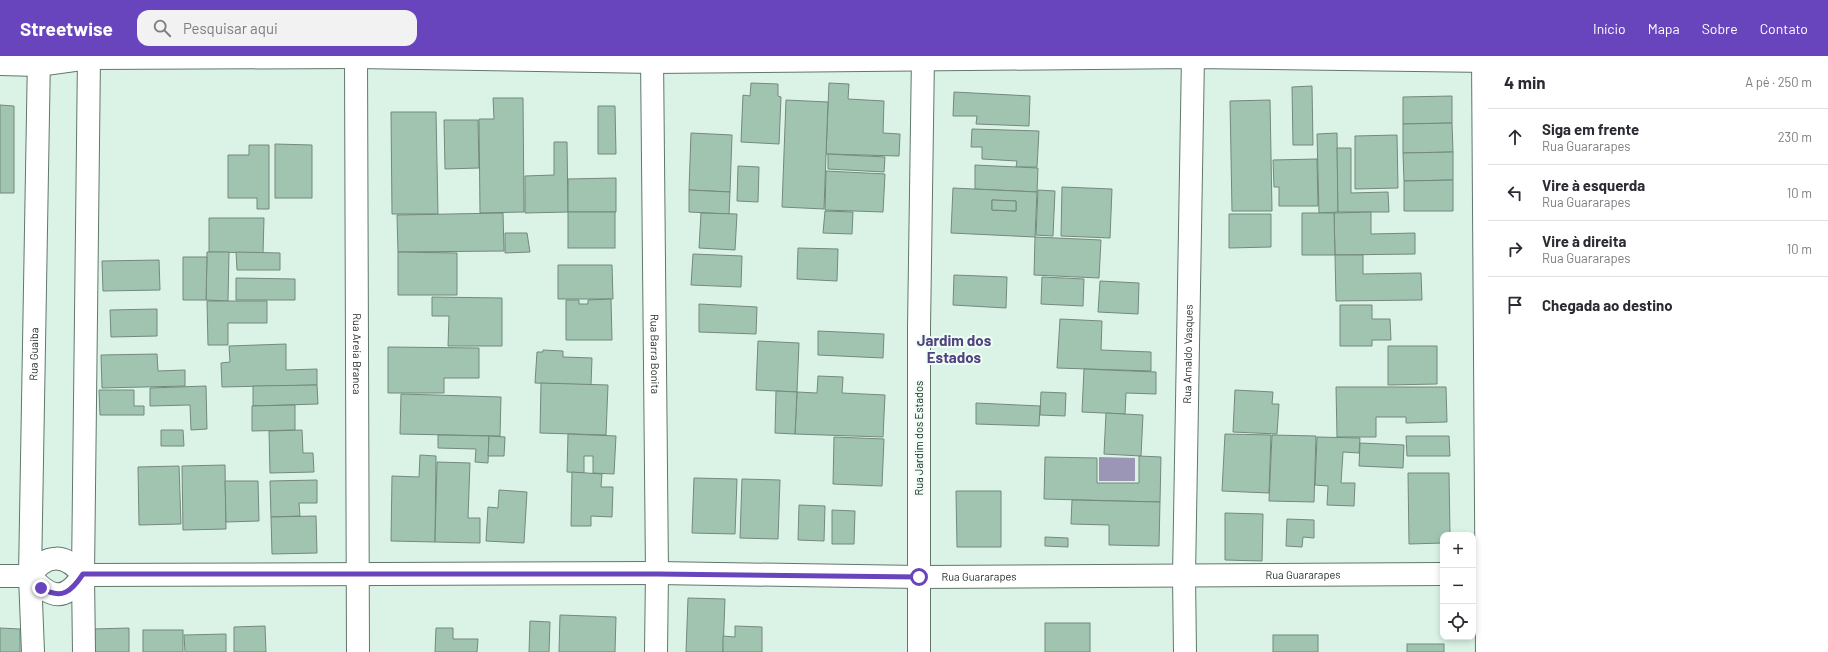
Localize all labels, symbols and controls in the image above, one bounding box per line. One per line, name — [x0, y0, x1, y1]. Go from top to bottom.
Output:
search box — [137, 10, 417, 46]
text: Streetwise — [20, 17, 113, 40]
icon: search — [151, 17, 173, 39]
text: Pesquisar aqui — [183, 19, 278, 37]
text: Início — [1593, 20, 1626, 37]
text: Mapa — [1648, 20, 1680, 37]
text: Sobre — [1702, 20, 1738, 37]
text: Contato — [1760, 20, 1808, 37]
text: 4 min — [1504, 72, 1546, 92]
text: A pé · 250 m — [1745, 74, 1812, 90]
text: Siga em frente — [1542, 120, 1639, 138]
icon: ahead — [1504, 126, 1526, 148]
text: 230 m — [1778, 129, 1812, 145]
text: Rua Guararapes — [1542, 138, 1631, 154]
text: Vire à esquerda — [1542, 176, 1645, 194]
icon: left — [1504, 182, 1526, 204]
text: 10 m — [1787, 185, 1812, 201]
text: Rua Guararapes — [1542, 194, 1631, 210]
text: Vire à direita — [1542, 232, 1626, 250]
icon: right — [1504, 238, 1526, 260]
text: 10 m — [1787, 241, 1812, 257]
text: Rua Guararapes — [1542, 250, 1631, 266]
icon: arrive — [1504, 294, 1526, 316]
text: Chegada ao destino — [1542, 296, 1673, 314]
street label: Rua Arnaldo Vasques — [1180, 304, 1195, 404]
street label: Rua Areia Branca — [351, 313, 364, 395]
street label: Rua Barra Bonita — [648, 314, 662, 394]
street label: Rua Guaiba — [26, 327, 40, 381]
district label: Jardim dos Estados — [917, 331, 992, 366]
street label: Rua Jardim dos Estados — [912, 381, 925, 495]
map controls — [1440, 532, 1476, 640]
button: + — [1440, 532, 1476, 568]
route start — [910, 568, 928, 586]
street label: Rua Guararapes — [1265, 568, 1341, 581]
button: − — [1440, 568, 1476, 604]
street label: Rua Guararapes — [941, 569, 1017, 583]
route end — [32, 579, 50, 597]
button: locate — [1440, 604, 1476, 640]

